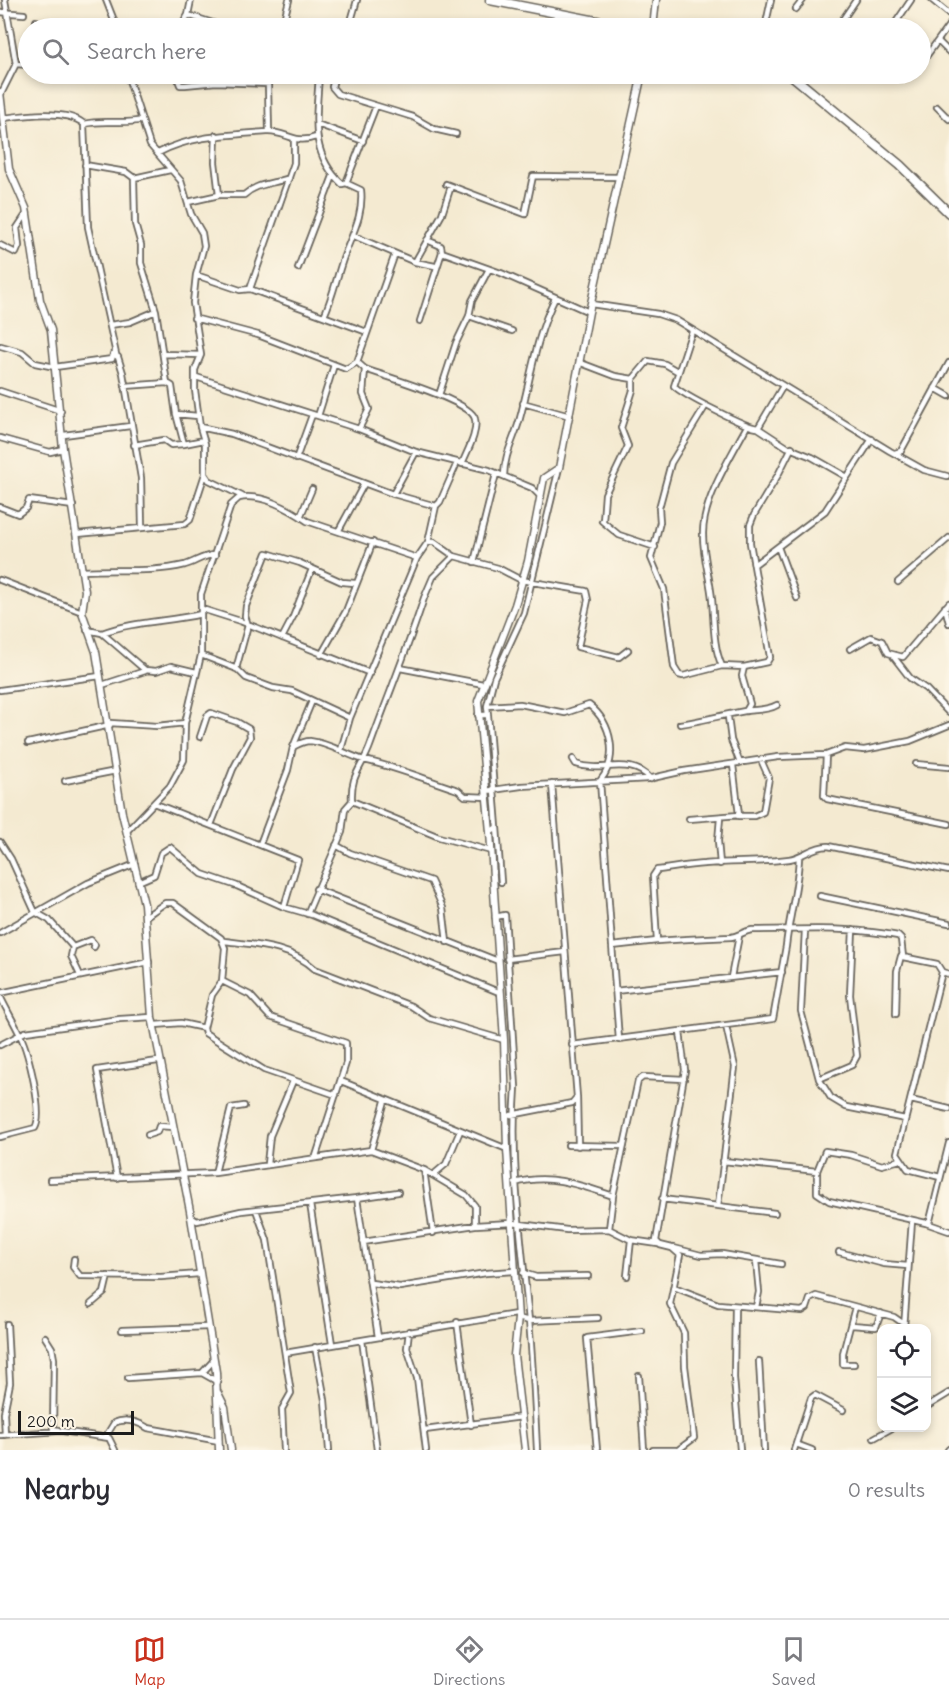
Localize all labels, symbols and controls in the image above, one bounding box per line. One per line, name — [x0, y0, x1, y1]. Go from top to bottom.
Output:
search box — [18, 18, 931, 84]
icon: search — [39, 35, 72, 68]
text: Search here — [87, 37, 206, 65]
map controls — [877, 1324, 931, 1432]
button: locate — [877, 1324, 931, 1378]
button: layers — [877, 1378, 931, 1432]
scale bar — [18, 1408, 134, 1436]
text: 200 m — [27, 1411, 75, 1431]
text: Nearby — [24, 1473, 110, 1506]
text: 0 results — [848, 1477, 925, 1502]
tab: Map — [133, 1633, 166, 1689]
tab: Directions — [433, 1633, 505, 1689]
tab: Saved — [772, 1633, 816, 1689]

